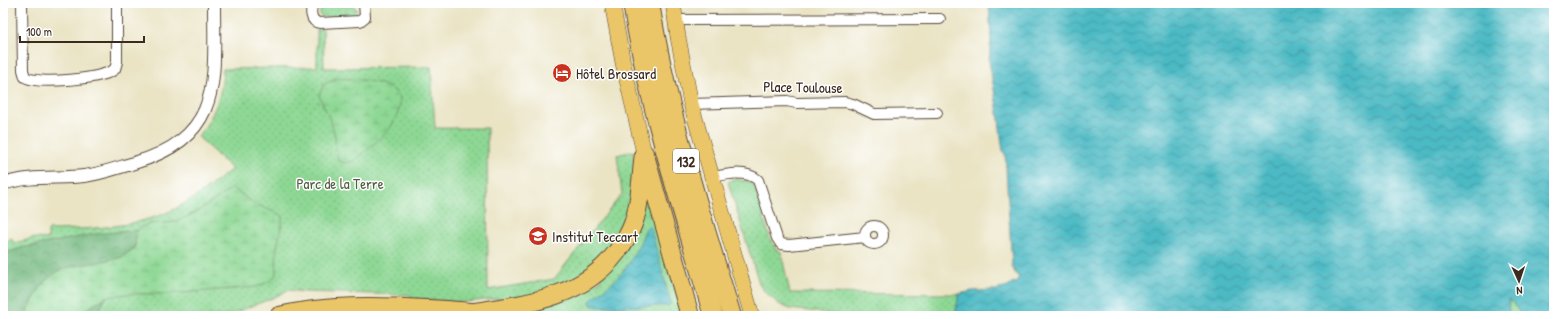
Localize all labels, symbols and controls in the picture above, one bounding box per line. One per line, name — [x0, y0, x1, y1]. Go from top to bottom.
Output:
scale bar — [20, 18, 144, 44]
text: 100 m — [26, 23, 52, 40]
hotel icon: Hôtel Brossard — [551, 62, 573, 84]
place label: Hôtel Brossard — [576, 63, 656, 84]
street label: Place Toulouse — [763, 76, 843, 98]
road number: 132 — [673, 149, 699, 173]
park label: Parc de la Terre — [296, 173, 384, 194]
school or university icon: Institut Teccart — [527, 225, 549, 247]
place label: Institut Teccart — [552, 226, 639, 247]
north arrow — [1499, 261, 1539, 301]
text: N — [1516, 284, 1523, 298]

